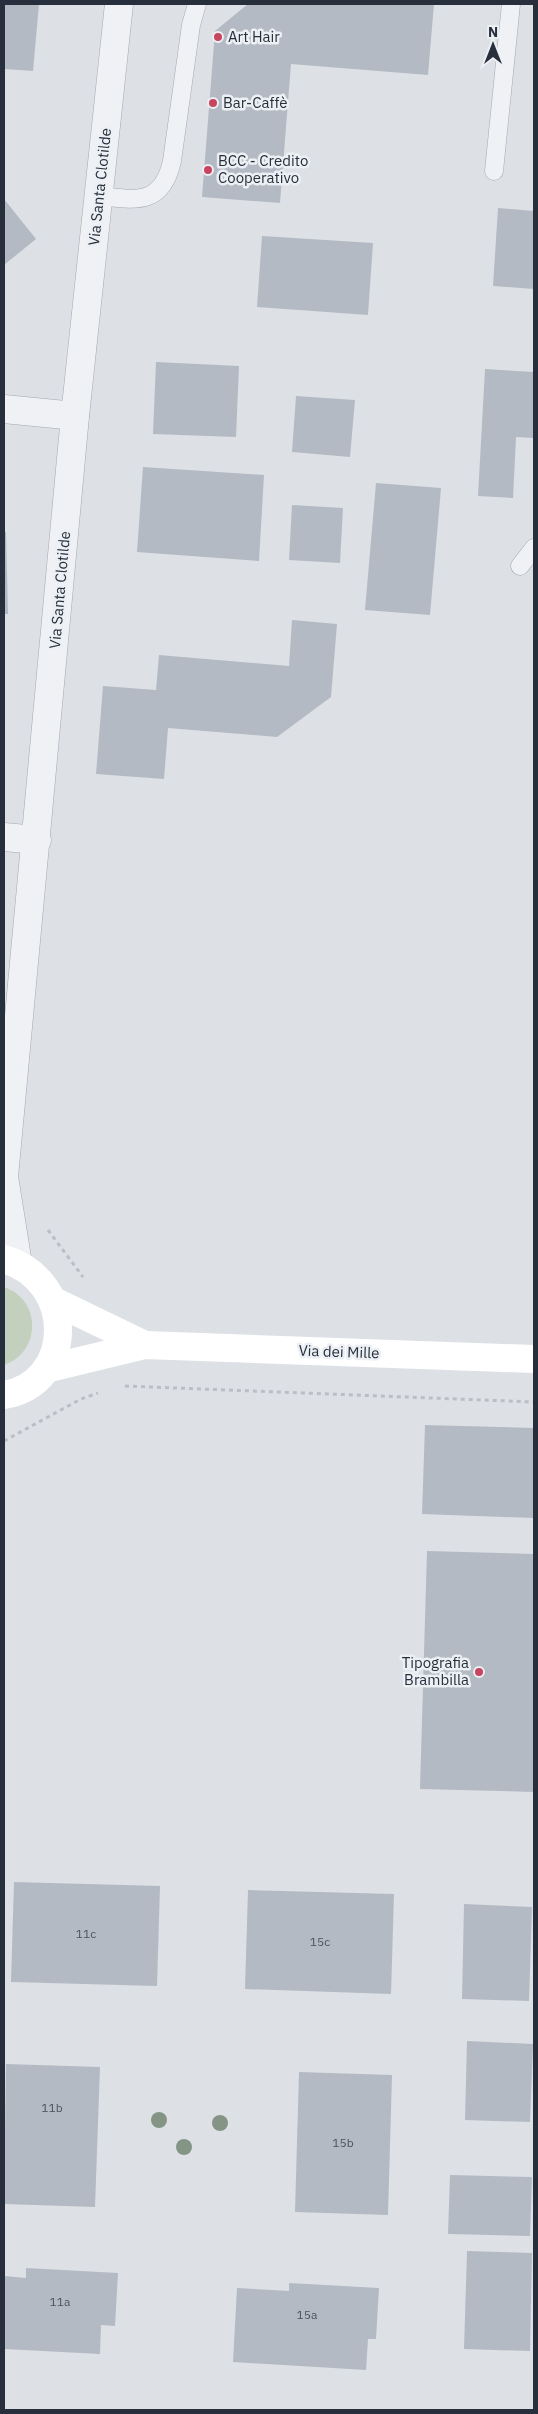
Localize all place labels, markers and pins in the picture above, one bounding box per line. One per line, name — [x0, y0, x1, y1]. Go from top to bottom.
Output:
place label: Art Hair — [228, 27, 280, 46]
marker: Art Hair — [212, 31, 224, 43]
place label: Bar-Caffè — [223, 93, 287, 112]
marker: Bar-Caffè — [207, 97, 219, 109]
place label: BCC - Credito Cooperativo — [218, 151, 308, 187]
marker: BCC - Credito Cooperativo — [202, 164, 214, 176]
place label: Tipografia Brambilla — [402, 1653, 469, 1689]
marker: Tipografia Brambilla — [473, 1666, 485, 1678]

